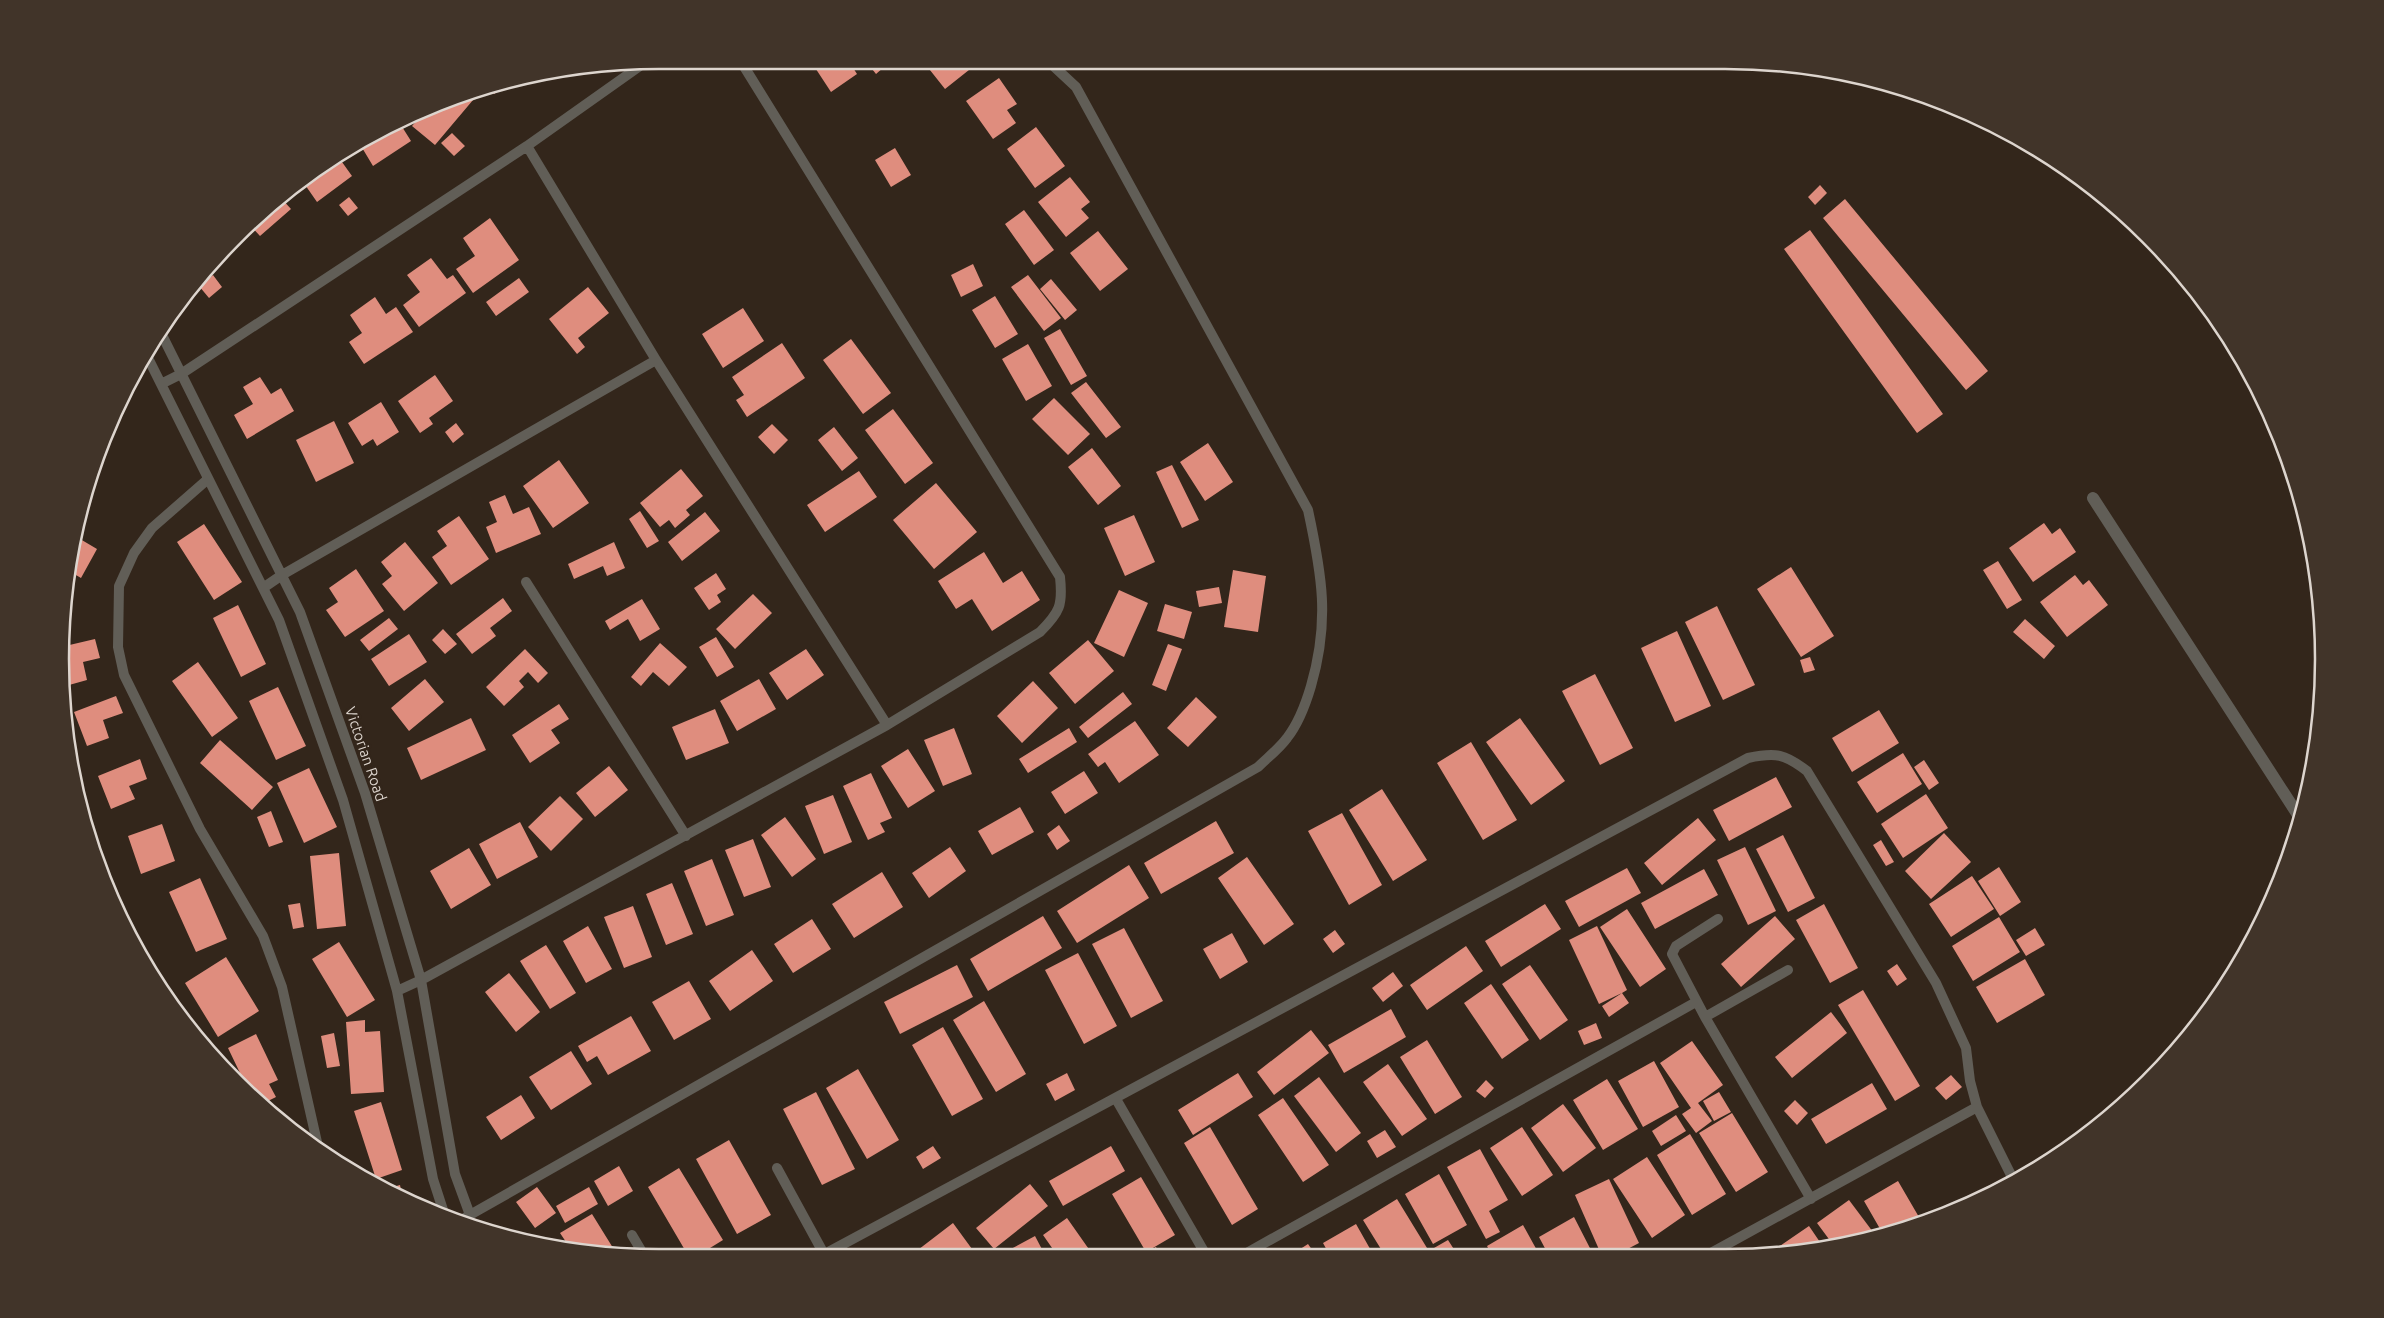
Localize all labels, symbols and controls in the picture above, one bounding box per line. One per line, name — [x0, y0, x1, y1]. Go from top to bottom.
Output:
street label: Victorian Road — [342, 704, 390, 804]

